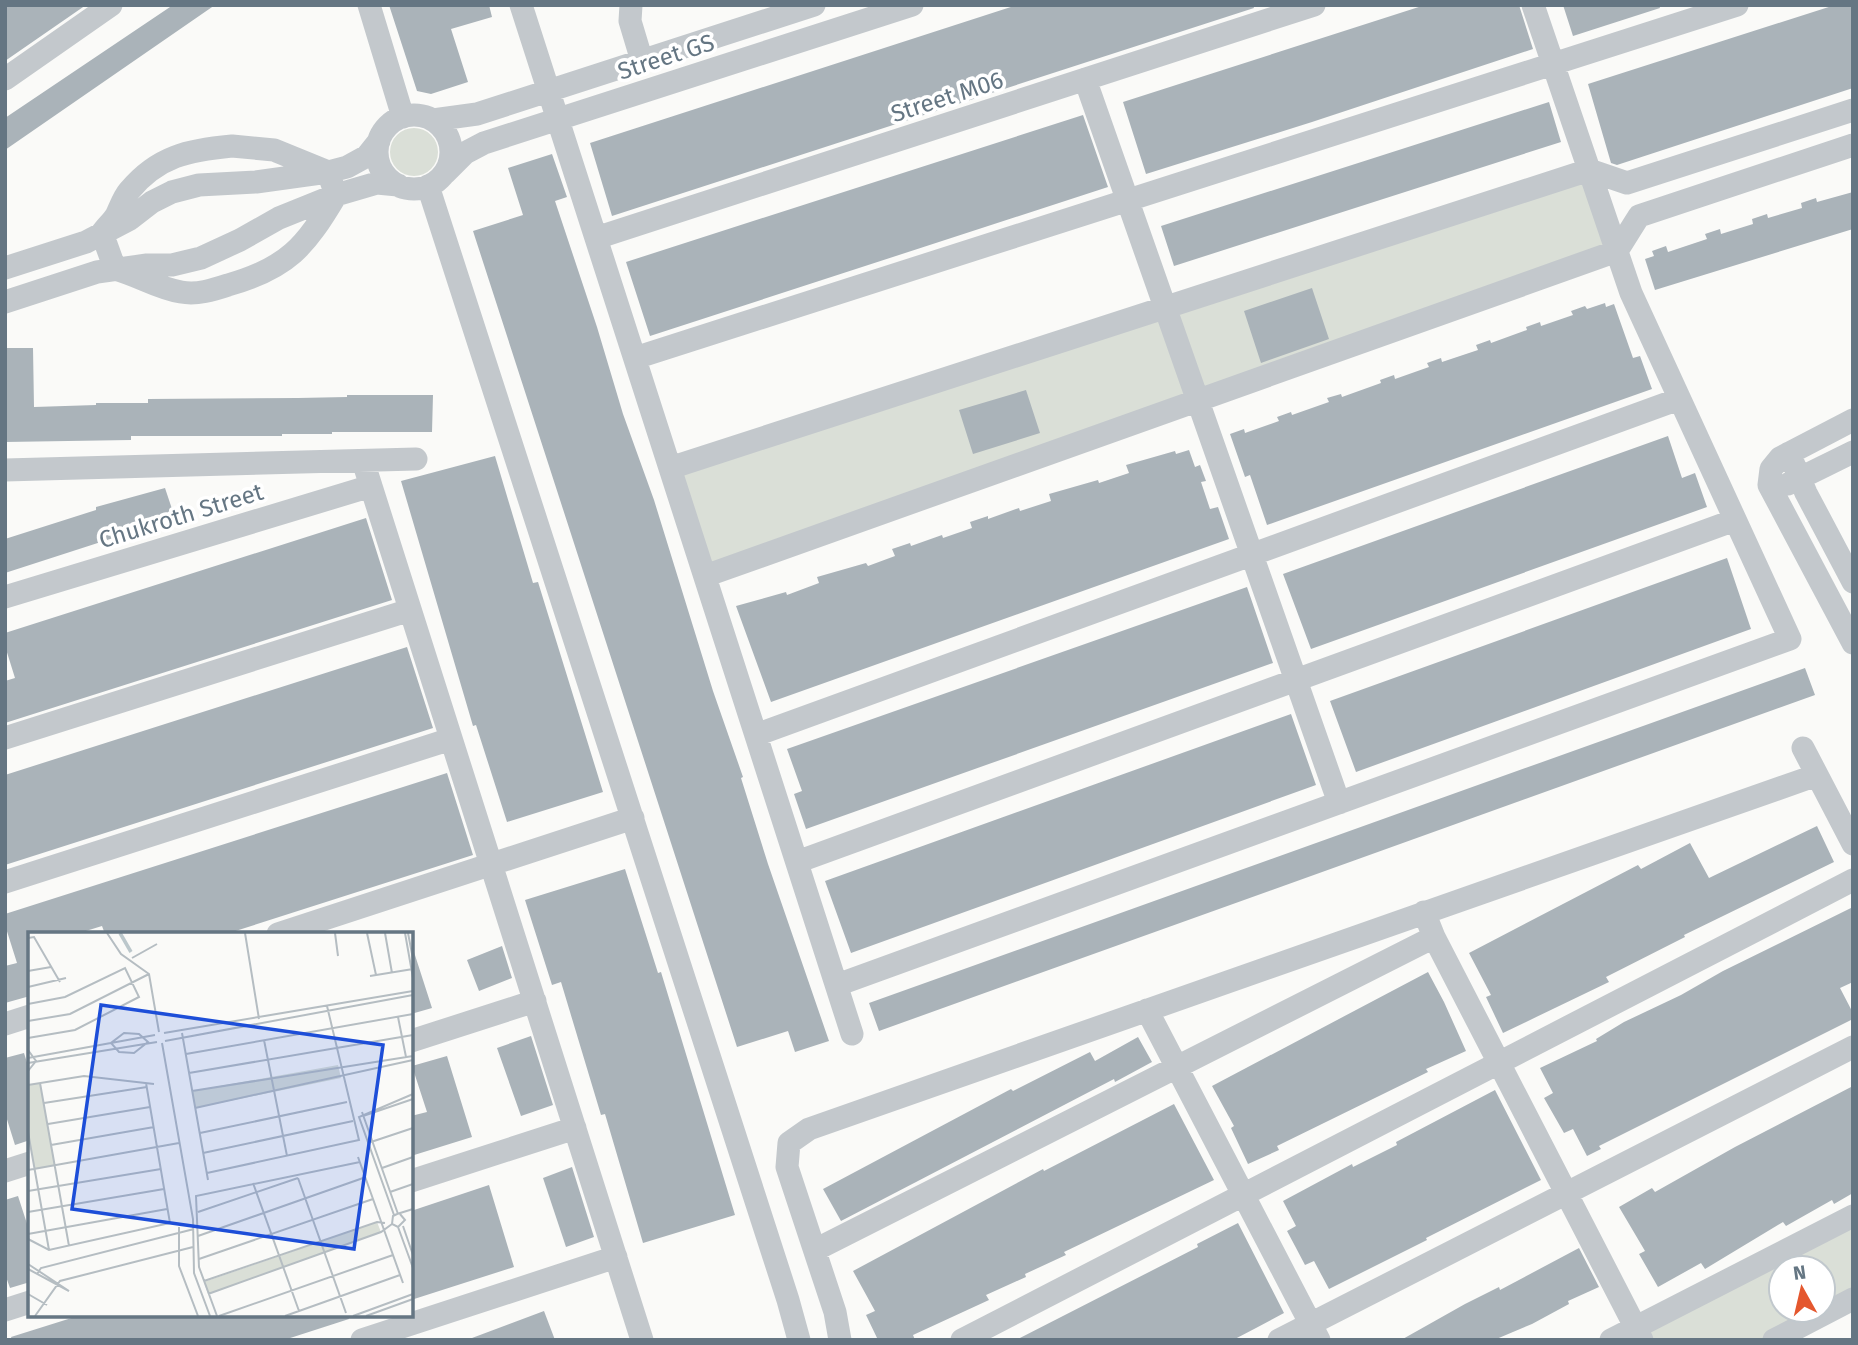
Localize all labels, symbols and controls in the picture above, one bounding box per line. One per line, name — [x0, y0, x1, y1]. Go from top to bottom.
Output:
street label: Street GS — [614, 28, 718, 86]
street label: Street M06 — [887, 66, 1007, 128]
street label: Chukroth Street — [95, 478, 267, 554]
inset map — [28, 932, 413, 1317]
north arrow — [1767, 1254, 1837, 1324]
text: N — [1792, 1260, 1808, 1285]

